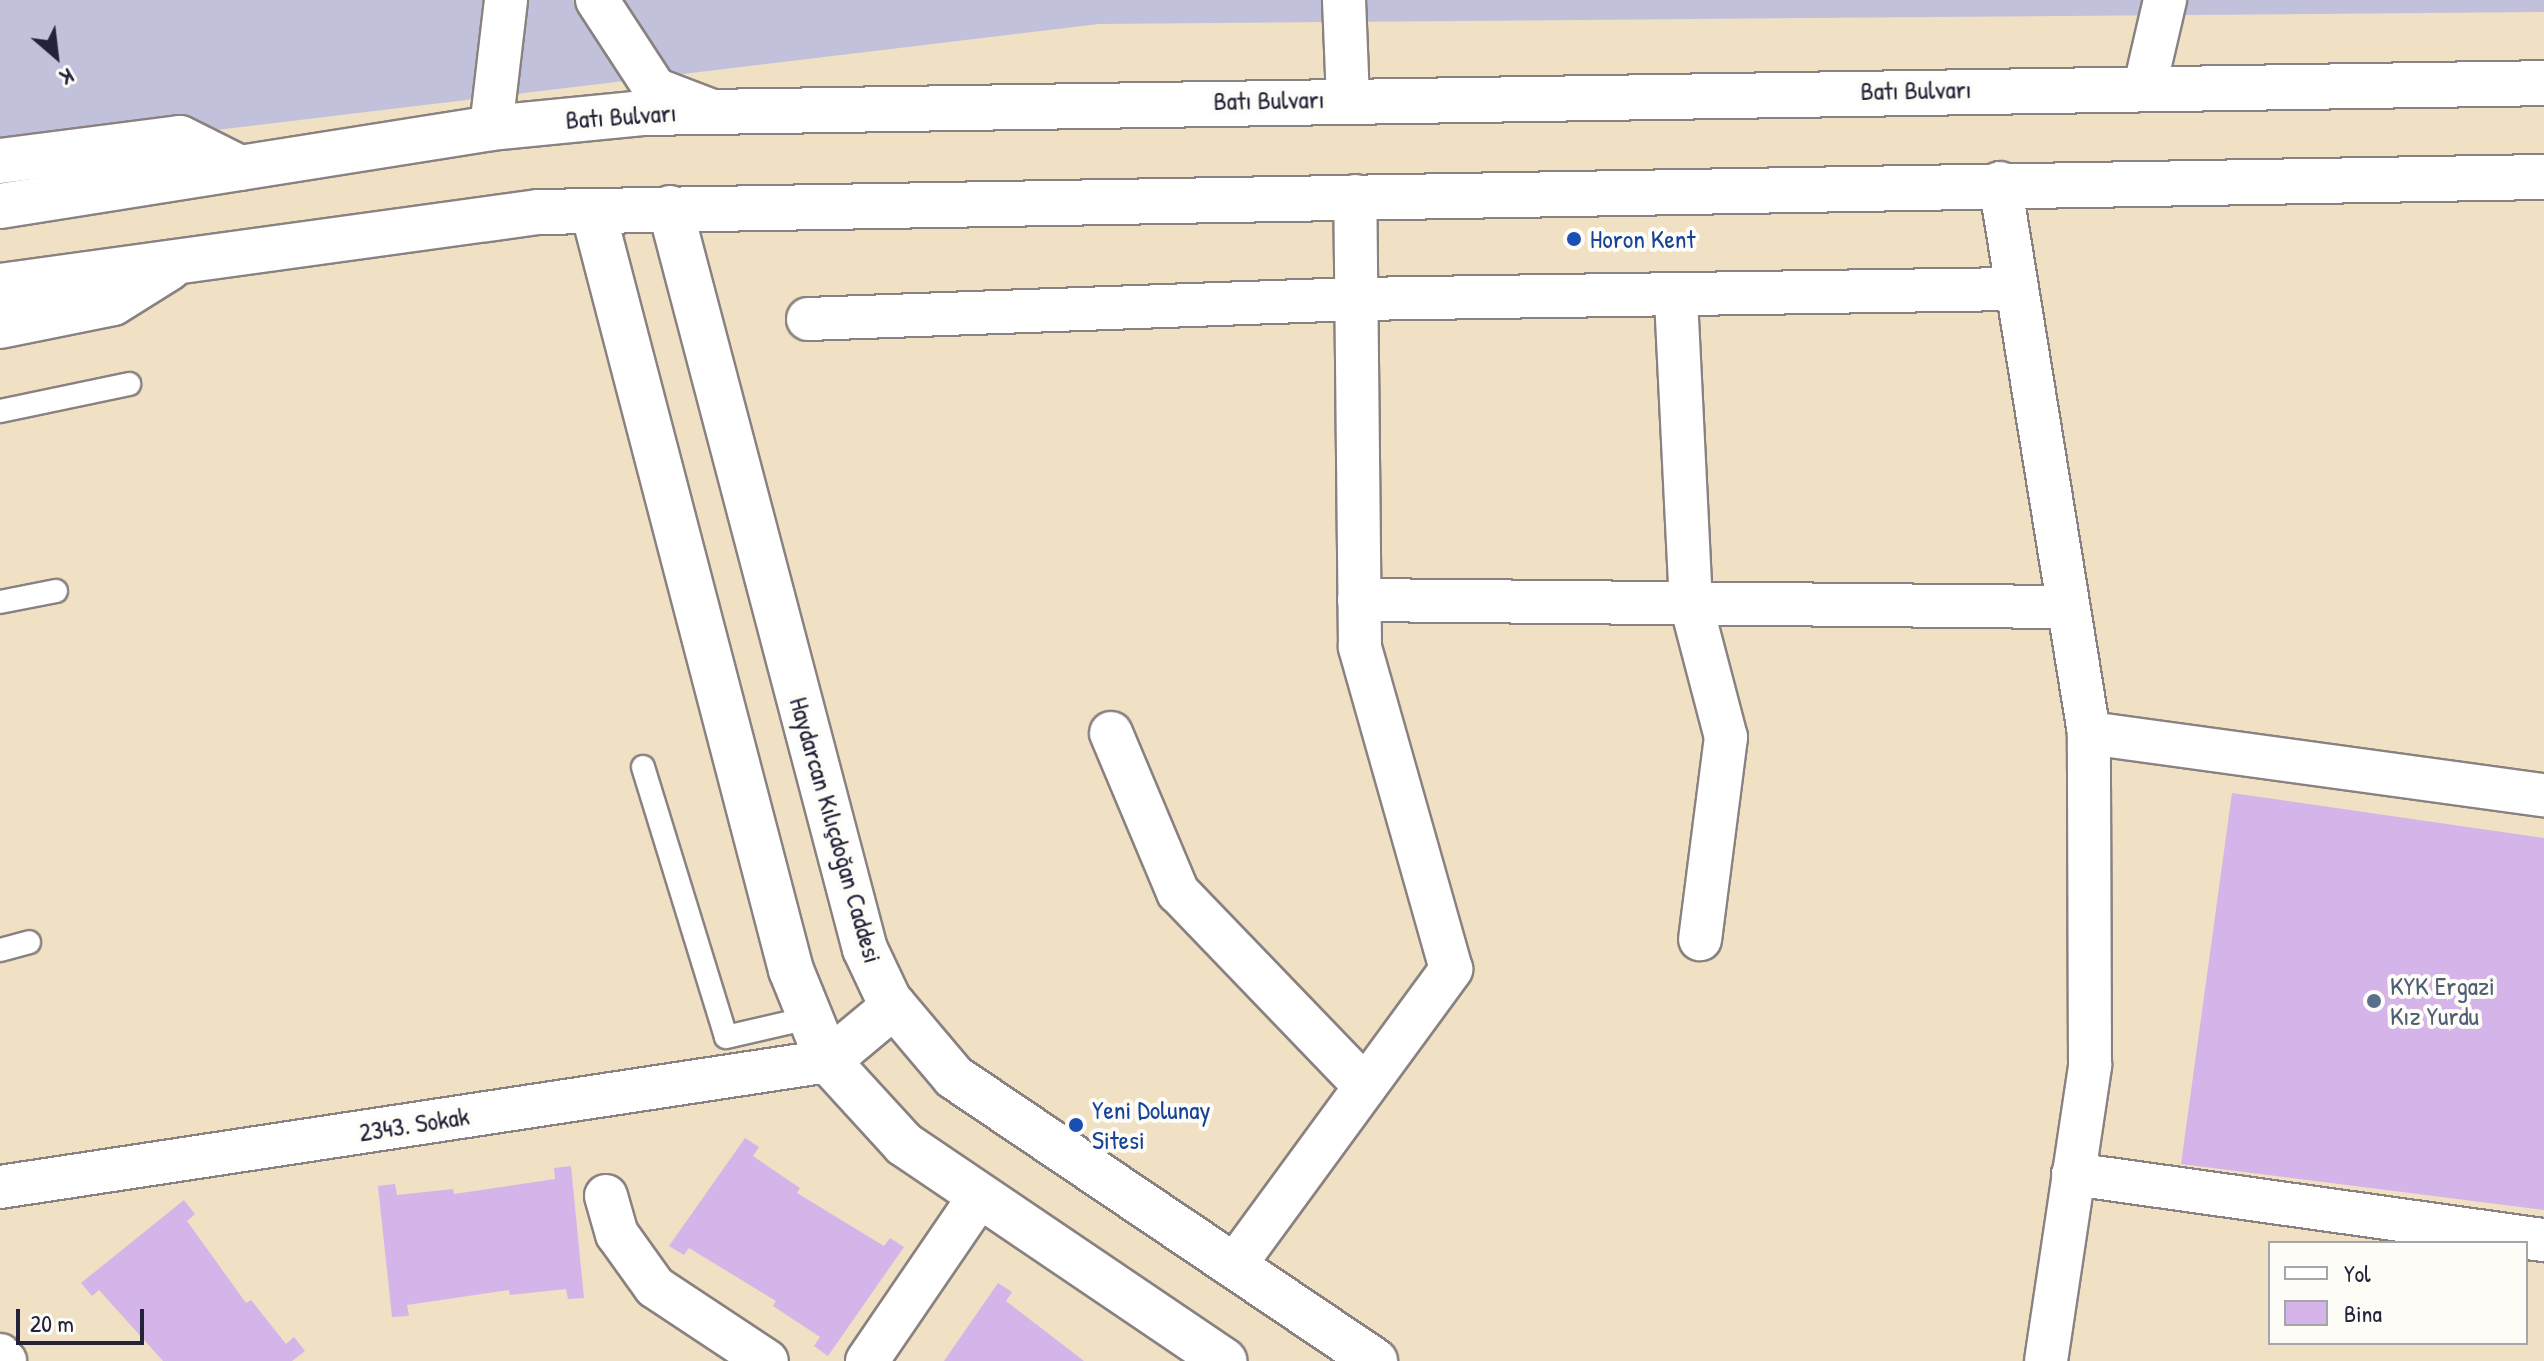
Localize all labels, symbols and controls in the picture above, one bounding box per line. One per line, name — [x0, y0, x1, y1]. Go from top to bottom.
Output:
north arrow — [16, 16, 96, 96]
text: K — [55, 61, 79, 93]
street label: Batı Bulvarı — [1860, 73, 1972, 107]
street label: Batı Bulvarı — [1213, 83, 1325, 117]
street label: Batı Bulvarı — [565, 97, 677, 135]
place label: Horon Kent — [1590, 223, 1696, 255]
marker: Horon Kent — [1565, 230, 1583, 248]
street label: Haydarcan Kılıçdoğan Caddesi — [783, 694, 889, 966]
place label: KYK Ergazi Kız Yurdu — [2390, 970, 2495, 1032]
marker: KYK Ergazi Kız Yurdu — [2365, 992, 2383, 1010]
place label: Yeni Dolunay Sitesi — [1092, 1094, 1210, 1156]
street label: 2343. Sokak — [357, 1100, 471, 1148]
marker: Yeni Dolunay Sitesi — [1067, 1116, 1085, 1134]
legend — [2268, 1241, 2528, 1345]
text: Yol — [2344, 1257, 2371, 1289]
scale bar — [20, 1293, 148, 1343]
text: Bina — [2344, 1297, 2382, 1329]
text: 20 m — [30, 1307, 74, 1339]

